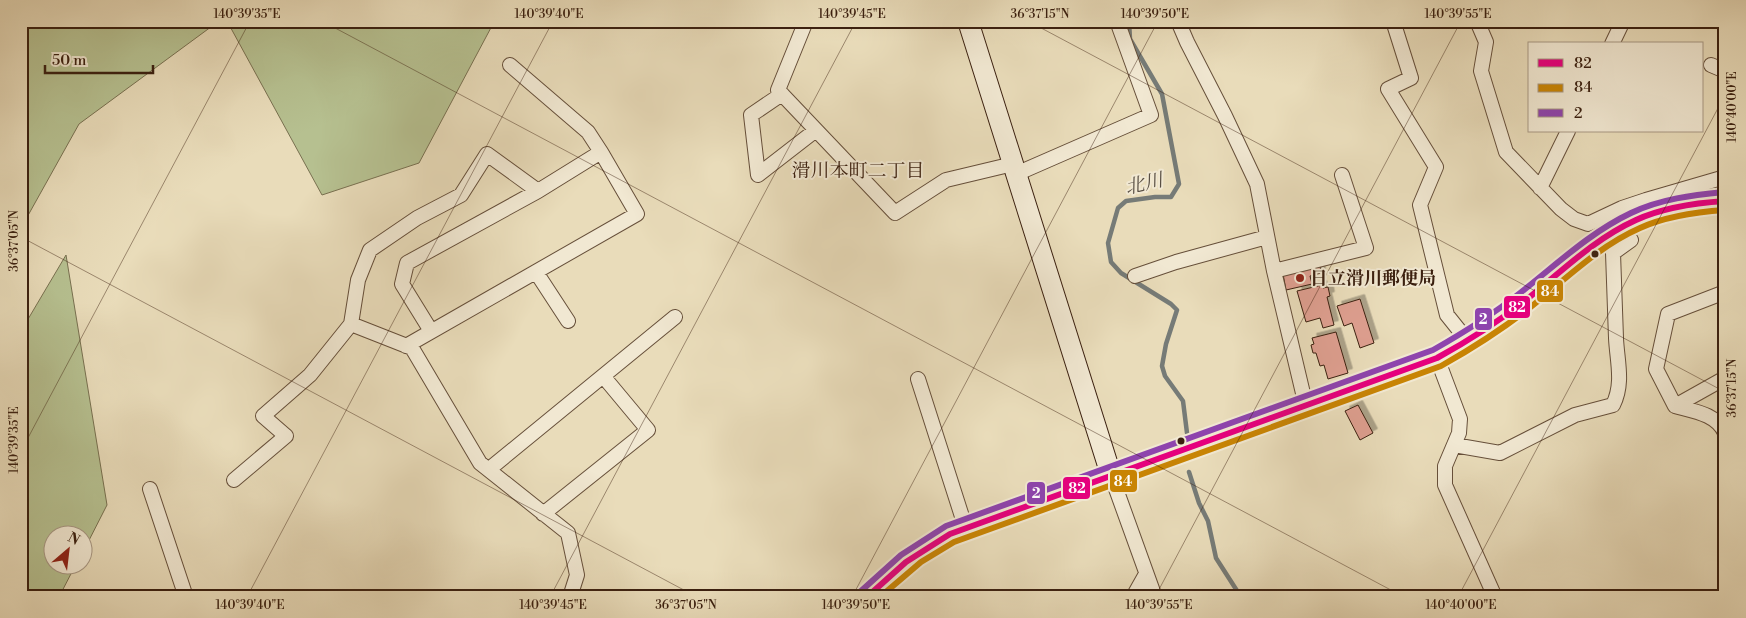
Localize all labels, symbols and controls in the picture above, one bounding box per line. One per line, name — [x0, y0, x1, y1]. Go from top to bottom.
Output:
text: 140°39'35"E — [214, 7, 281, 22]
text: 140°39'40"E — [515, 7, 583, 22]
text: 140°39'45"E — [818, 7, 886, 22]
text: 36°37'15"N — [1011, 7, 1069, 22]
text: 140°39'50"E — [1121, 7, 1189, 22]
text: 140°39'55"E — [1425, 7, 1492, 22]
scale bar — [45, 42, 152, 74]
legend — [1528, 42, 1704, 132]
text: 50 m — [52, 51, 86, 70]
text: 82 — [1574, 54, 1592, 73]
text: 140°40'00"E — [1725, 72, 1740, 142]
text: 84 — [1574, 78, 1592, 97]
text: 2 — [1574, 104, 1583, 123]
district label: 滑川本町二丁目 — [791, 159, 925, 183]
water label: 北川 — [1123, 168, 1167, 200]
text: 36°37'05"N — [7, 210, 22, 272]
unlabelled marker — [1590, 249, 1600, 259]
place label: 日立滑川郵便局 — [1310, 267, 1436, 290]
marker: 日立滑川郵便局 — [1294, 272, 1306, 284]
line badge: 84 — [1536, 279, 1564, 303]
text: 84 — [1541, 283, 1559, 301]
line badge: 82 — [1503, 295, 1531, 319]
text: 82 — [1508, 299, 1526, 317]
line badge: 2 — [1474, 307, 1493, 331]
text: 2 — [1479, 311, 1488, 329]
text: 36°37'15"N — [1725, 359, 1740, 417]
text: 140°39'35"E — [7, 407, 22, 474]
unlabelled marker — [1176, 436, 1186, 446]
line badge: 84 — [1109, 469, 1138, 493]
text: 84 — [1114, 473, 1132, 491]
line badge: 82 — [1062, 476, 1091, 500]
text: 82 — [1068, 480, 1086, 498]
line badge: 2 — [1026, 481, 1046, 505]
text: 2 — [1032, 485, 1041, 503]
north arrow — [42, 526, 92, 576]
text: N — [65, 529, 83, 550]
text: 140°39'40"E — [216, 598, 284, 613]
text: 140°39'45"E — [519, 598, 587, 613]
text: 36°37'05"N — [655, 598, 717, 613]
text: 140°39'50"E — [822, 598, 890, 613]
text: 140°39'55"E — [1126, 598, 1193, 613]
text: 140°40'00"E — [1426, 598, 1496, 613]

